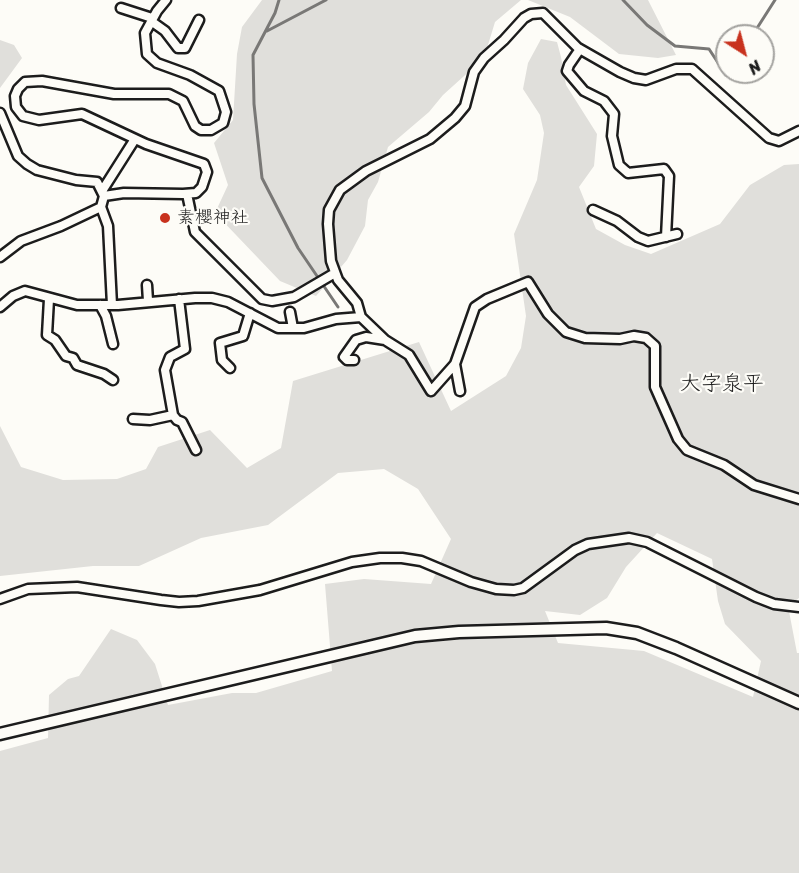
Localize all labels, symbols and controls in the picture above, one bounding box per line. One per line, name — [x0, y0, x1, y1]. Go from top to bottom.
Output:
north arrow — [715, 24, 775, 84]
text: N — [742, 52, 768, 82]
place label: 素櫻神社 — [177, 207, 249, 229]
marker: 素櫻神社 — [158, 211, 172, 225]
district label: 大字泉平 — [680, 372, 764, 398]

